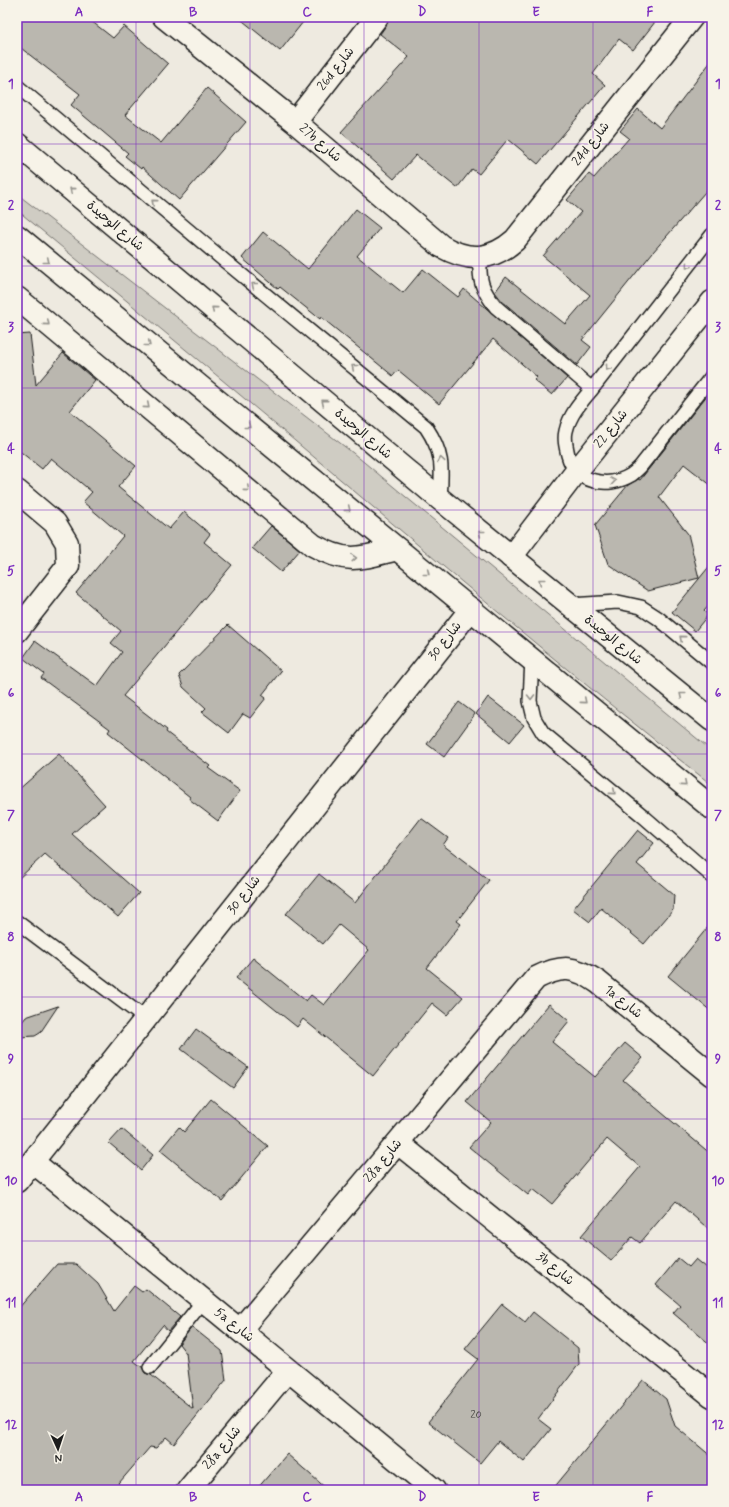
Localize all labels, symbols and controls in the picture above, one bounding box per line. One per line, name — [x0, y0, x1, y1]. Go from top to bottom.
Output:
text: A — [75, 4, 83, 21]
text: B — [189, 4, 198, 21]
text: C — [302, 4, 312, 21]
text: D — [418, 4, 427, 21]
text: E — [532, 4, 540, 21]
text: F — [647, 4, 654, 21]
street label: 26d شارع — [314, 44, 358, 94]
text: 1 — [8, 76, 14, 93]
text: 1 — [715, 76, 721, 93]
street label: 24d شارع — [568, 118, 614, 170]
street label: 27b شارع — [295, 120, 345, 166]
one-way arrow — [69, 187, 76, 194]
text: 2 — [8, 197, 15, 214]
street label: شارع الوحيدة — [83, 197, 147, 255]
text: 2 — [715, 197, 722, 214]
one-way arrow — [151, 199, 159, 206]
one-way arrow — [43, 256, 50, 263]
one-way arrow — [686, 261, 693, 268]
one-way arrow — [251, 283, 258, 290]
one-way arrow — [211, 307, 219, 314]
one-way arrow — [42, 318, 50, 325]
text: 3 — [8, 319, 14, 336]
text: 3 — [715, 319, 721, 336]
one-way arrow — [143, 339, 150, 346]
one-way arrow — [606, 364, 613, 371]
one-way arrow — [352, 365, 359, 372]
one-way arrow — [322, 400, 329, 407]
one-way arrow — [142, 402, 149, 409]
street label: شارع الوحيدة — [331, 405, 395, 463]
street label: شارع 22 — [590, 406, 632, 452]
one-way arrow — [243, 422, 251, 429]
text: 4 — [7, 441, 15, 458]
text: 4 — [714, 441, 722, 458]
one-way arrow — [437, 457, 445, 463]
one-way arrow — [610, 477, 616, 486]
one-way arrow — [242, 485, 249, 492]
one-way arrow — [344, 504, 351, 511]
one-way arrow — [479, 530, 486, 537]
one-way arrow — [351, 554, 357, 562]
text: 5 — [7, 563, 15, 580]
text: 5 — [714, 563, 722, 580]
one-way arrow — [423, 569, 430, 576]
one-way arrow — [538, 579, 545, 586]
street label: شارع الوحيدة — [580, 611, 646, 669]
street label: شارع 30 — [424, 618, 466, 664]
one-way arrow — [679, 636, 687, 643]
text: 6 — [8, 685, 15, 702]
text: 6 — [715, 685, 722, 702]
one-way arrow — [679, 693, 686, 700]
one-way arrow — [527, 694, 535, 700]
one-way arrow — [579, 697, 586, 704]
one-way arrow — [679, 780, 686, 787]
one-way arrow — [609, 787, 616, 794]
text: 7 — [7, 807, 15, 824]
text: 7 — [714, 807, 722, 824]
street label: شارع 30 — [223, 872, 265, 918]
text: 8 — [7, 929, 15, 946]
text: 8 — [714, 929, 722, 946]
street label: 1a شارع — [600, 982, 646, 1022]
text: 9 — [8, 1051, 15, 1068]
text: 9 — [715, 1051, 722, 1068]
street label: 28a شارع — [360, 1136, 406, 1186]
text: 10 — [4, 1173, 18, 1190]
text: 10 — [711, 1173, 725, 1190]
street label: 3b شارع — [533, 1249, 577, 1289]
text: 11 — [5, 1295, 17, 1312]
text: 11 — [712, 1295, 724, 1312]
street label: 5a شارع — [211, 1304, 257, 1346]
house number: 20 — [470, 1408, 482, 1422]
text: 12 — [5, 1417, 17, 1434]
text: 12 — [712, 1417, 724, 1434]
street label: 28a شارع — [199, 1423, 245, 1473]
north arrow — [38, 1429, 78, 1469]
text: N — [54, 1451, 62, 1465]
text: A — [75, 1489, 83, 1506]
text: B — [189, 1489, 198, 1506]
text: C — [302, 1489, 312, 1506]
text: D — [418, 1489, 427, 1506]
text: E — [532, 1489, 540, 1506]
text: F — [647, 1489, 654, 1506]

